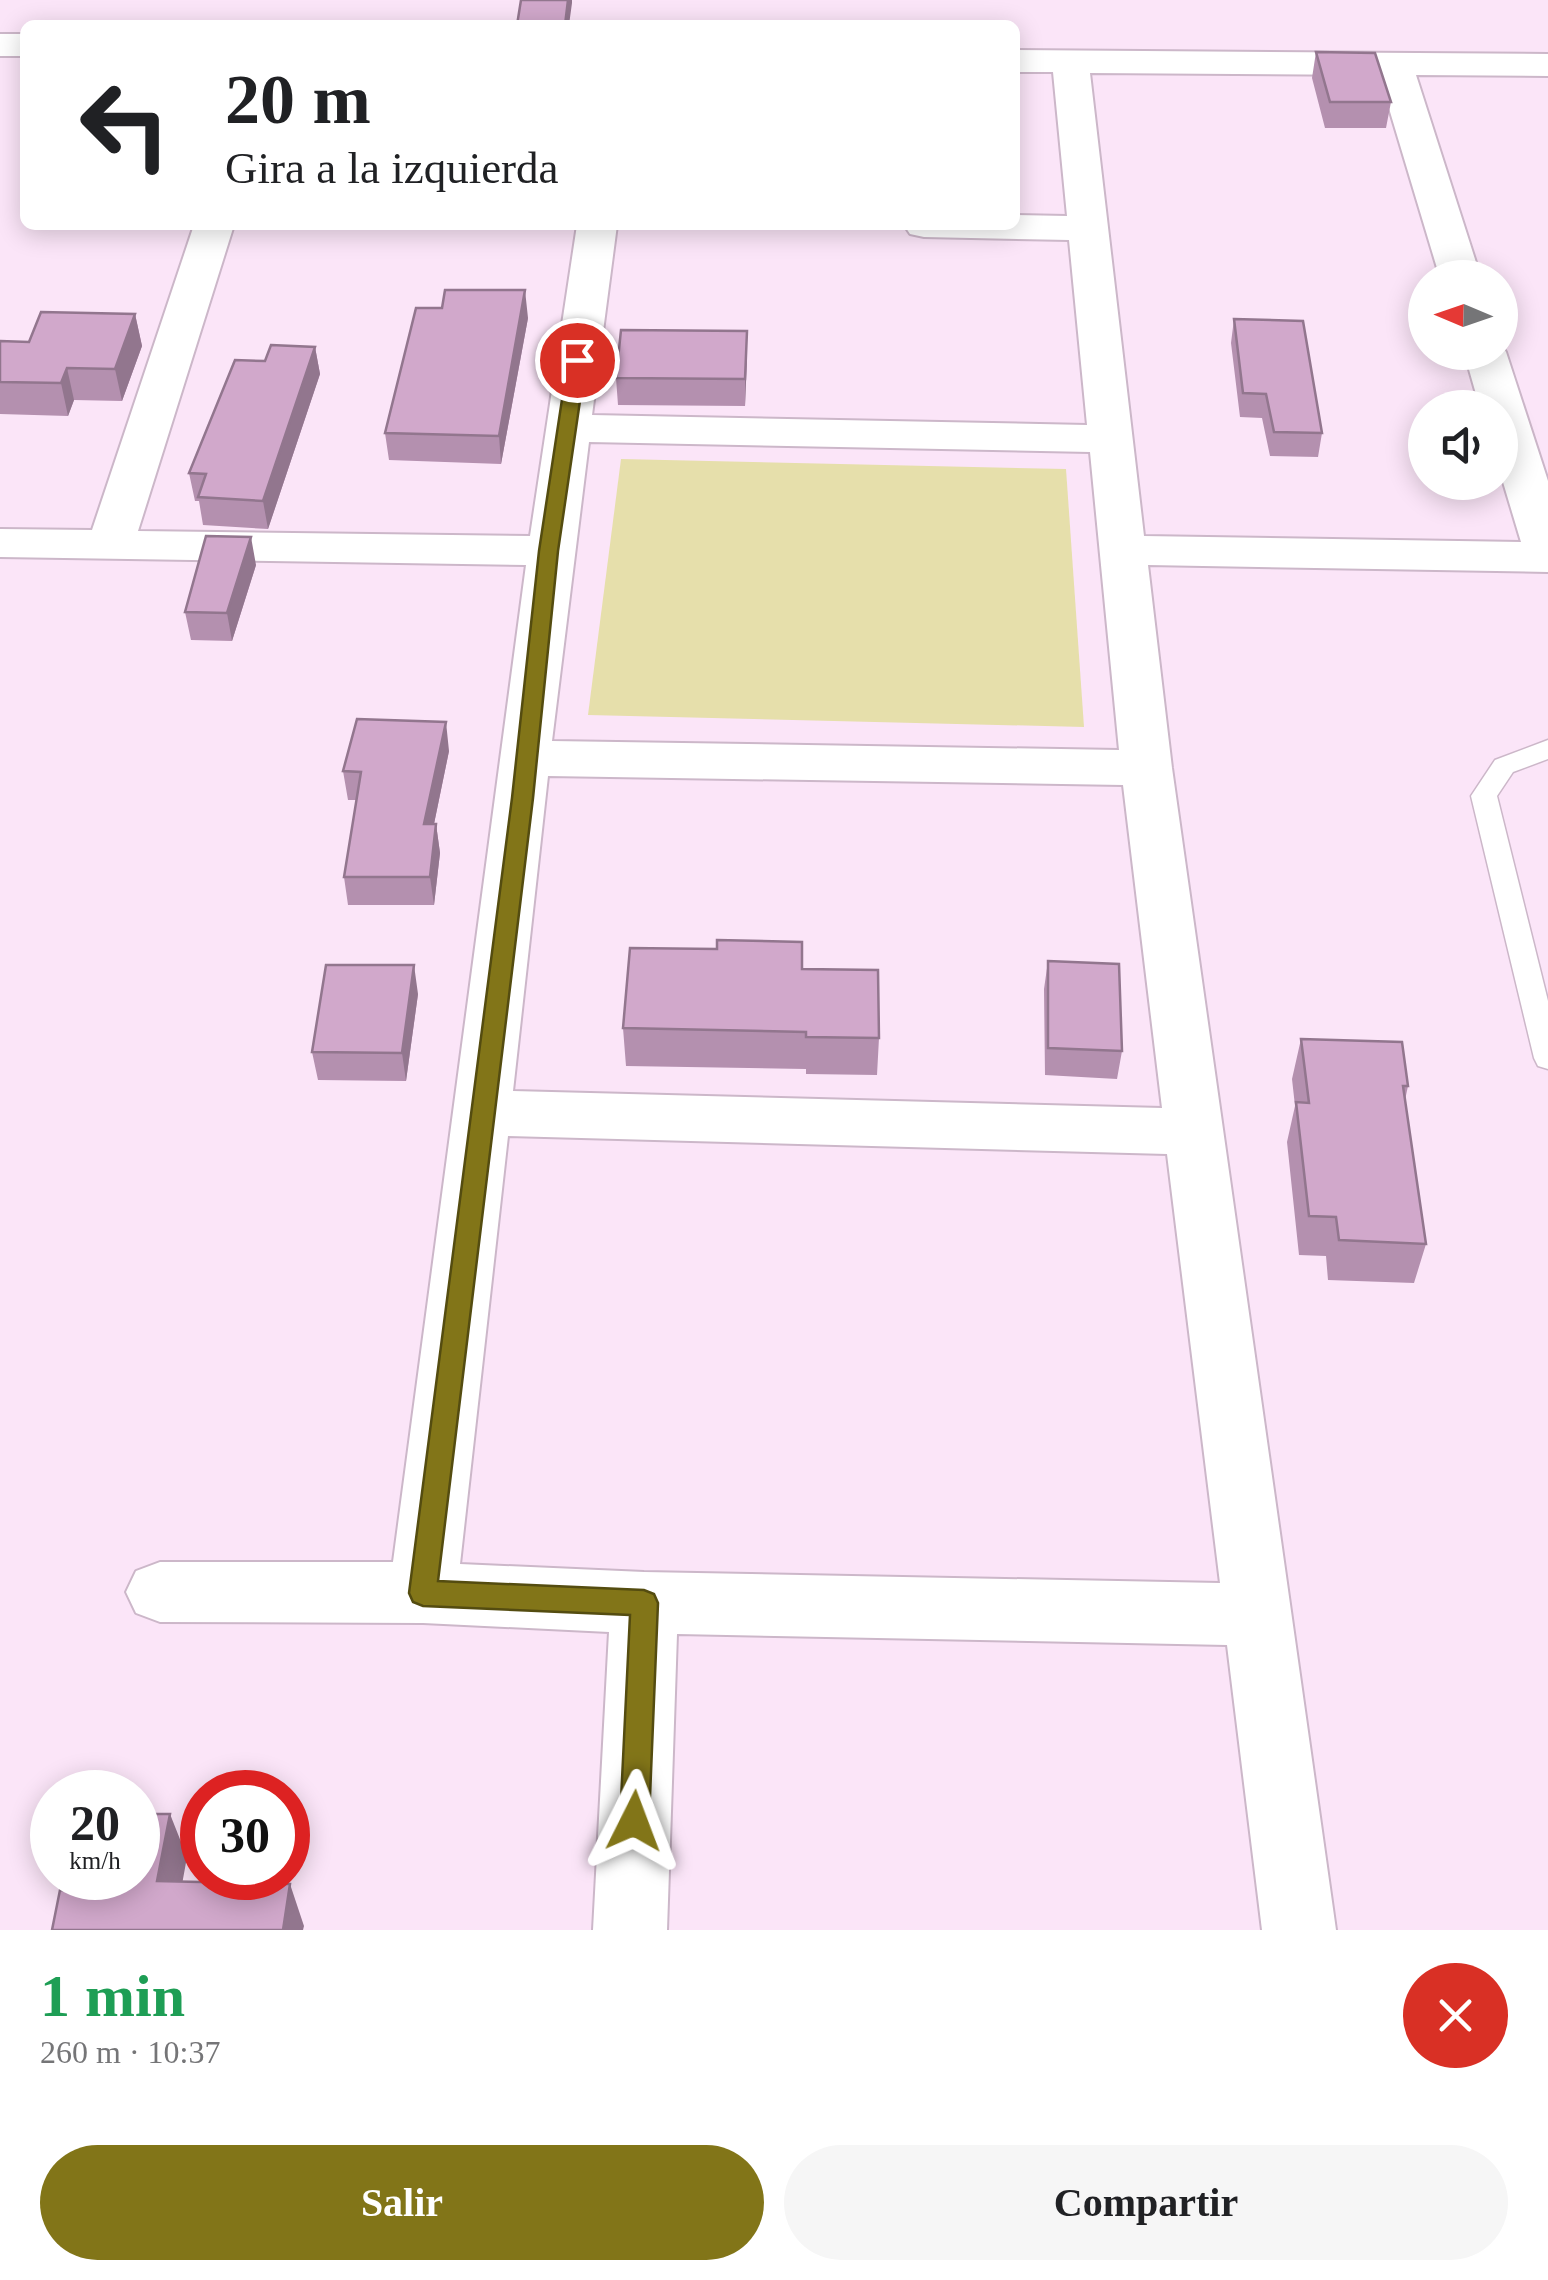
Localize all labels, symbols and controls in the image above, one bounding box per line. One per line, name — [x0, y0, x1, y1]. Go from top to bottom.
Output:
icon: left — [60, 60, 190, 190]
text: 20 m — [225, 61, 371, 138]
text: Gira a la izquierda — [225, 143, 559, 193]
north arrow — [1408, 260, 1518, 370]
map controls — [1408, 260, 1518, 500]
pin — [535, 318, 620, 403]
icon: arrive — [550, 333, 605, 388]
button: sound — [1408, 390, 1518, 500]
position arrow — [582, 1769, 686, 1873]
speed limit sign: 30 — [180, 1770, 310, 1900]
text: 20 — [70, 1795, 120, 1851]
text: km/h — [69, 1847, 121, 1874]
text: 1 min — [40, 1963, 185, 2029]
button: close — [1403, 1963, 1508, 2068]
text: 260 m · 10:37 — [40, 2034, 220, 2070]
button: Salir — [40, 2145, 764, 2260]
button: Compartir — [784, 2145, 1508, 2260]

